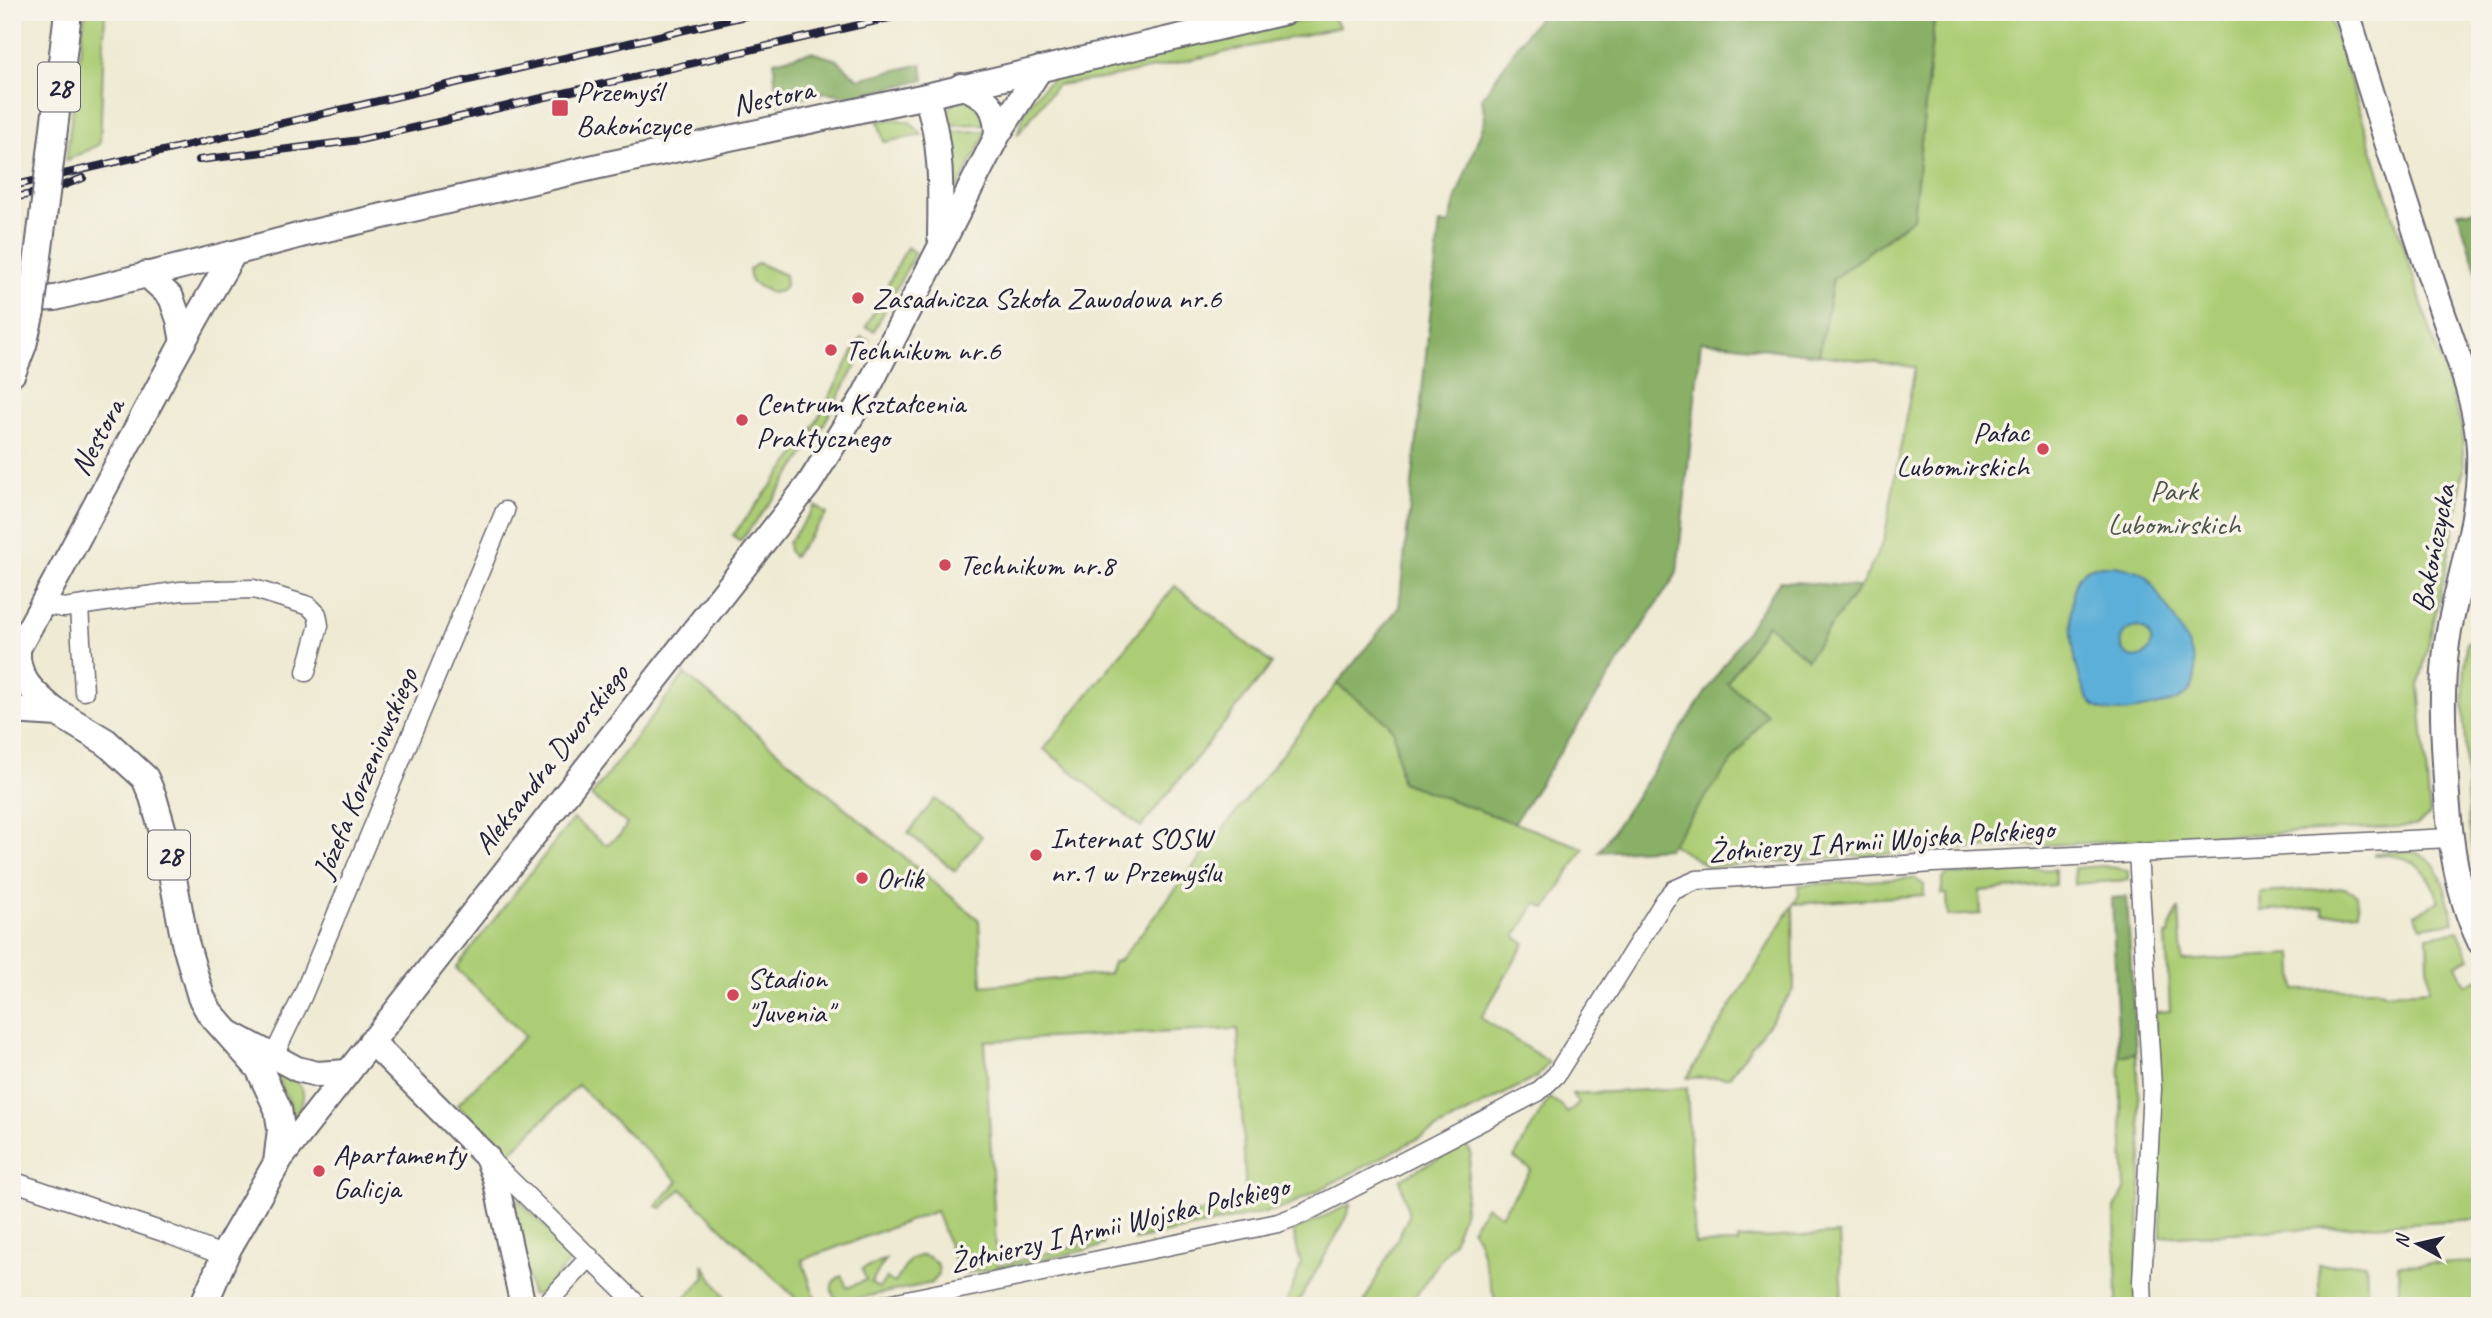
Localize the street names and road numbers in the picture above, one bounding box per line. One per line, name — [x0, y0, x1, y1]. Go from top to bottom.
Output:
road number: 28 — [38, 62, 80, 112]
street label: Nestora — [729, 69, 820, 124]
street label: Nestora — [61, 390, 134, 482]
street label: Bakończycka — [2402, 479, 2464, 615]
street label: Aleksandra Dworskiego — [465, 655, 638, 862]
street label: Józefa Korzeniowskiego — [303, 661, 427, 886]
street label: Żołnierzy I Armii Wojska Polskiego — [1707, 809, 2058, 871]
road number: 28 — [148, 830, 190, 880]
street label: Żołnierzy I Armii Wojska Polskiego — [946, 1166, 1295, 1281]

